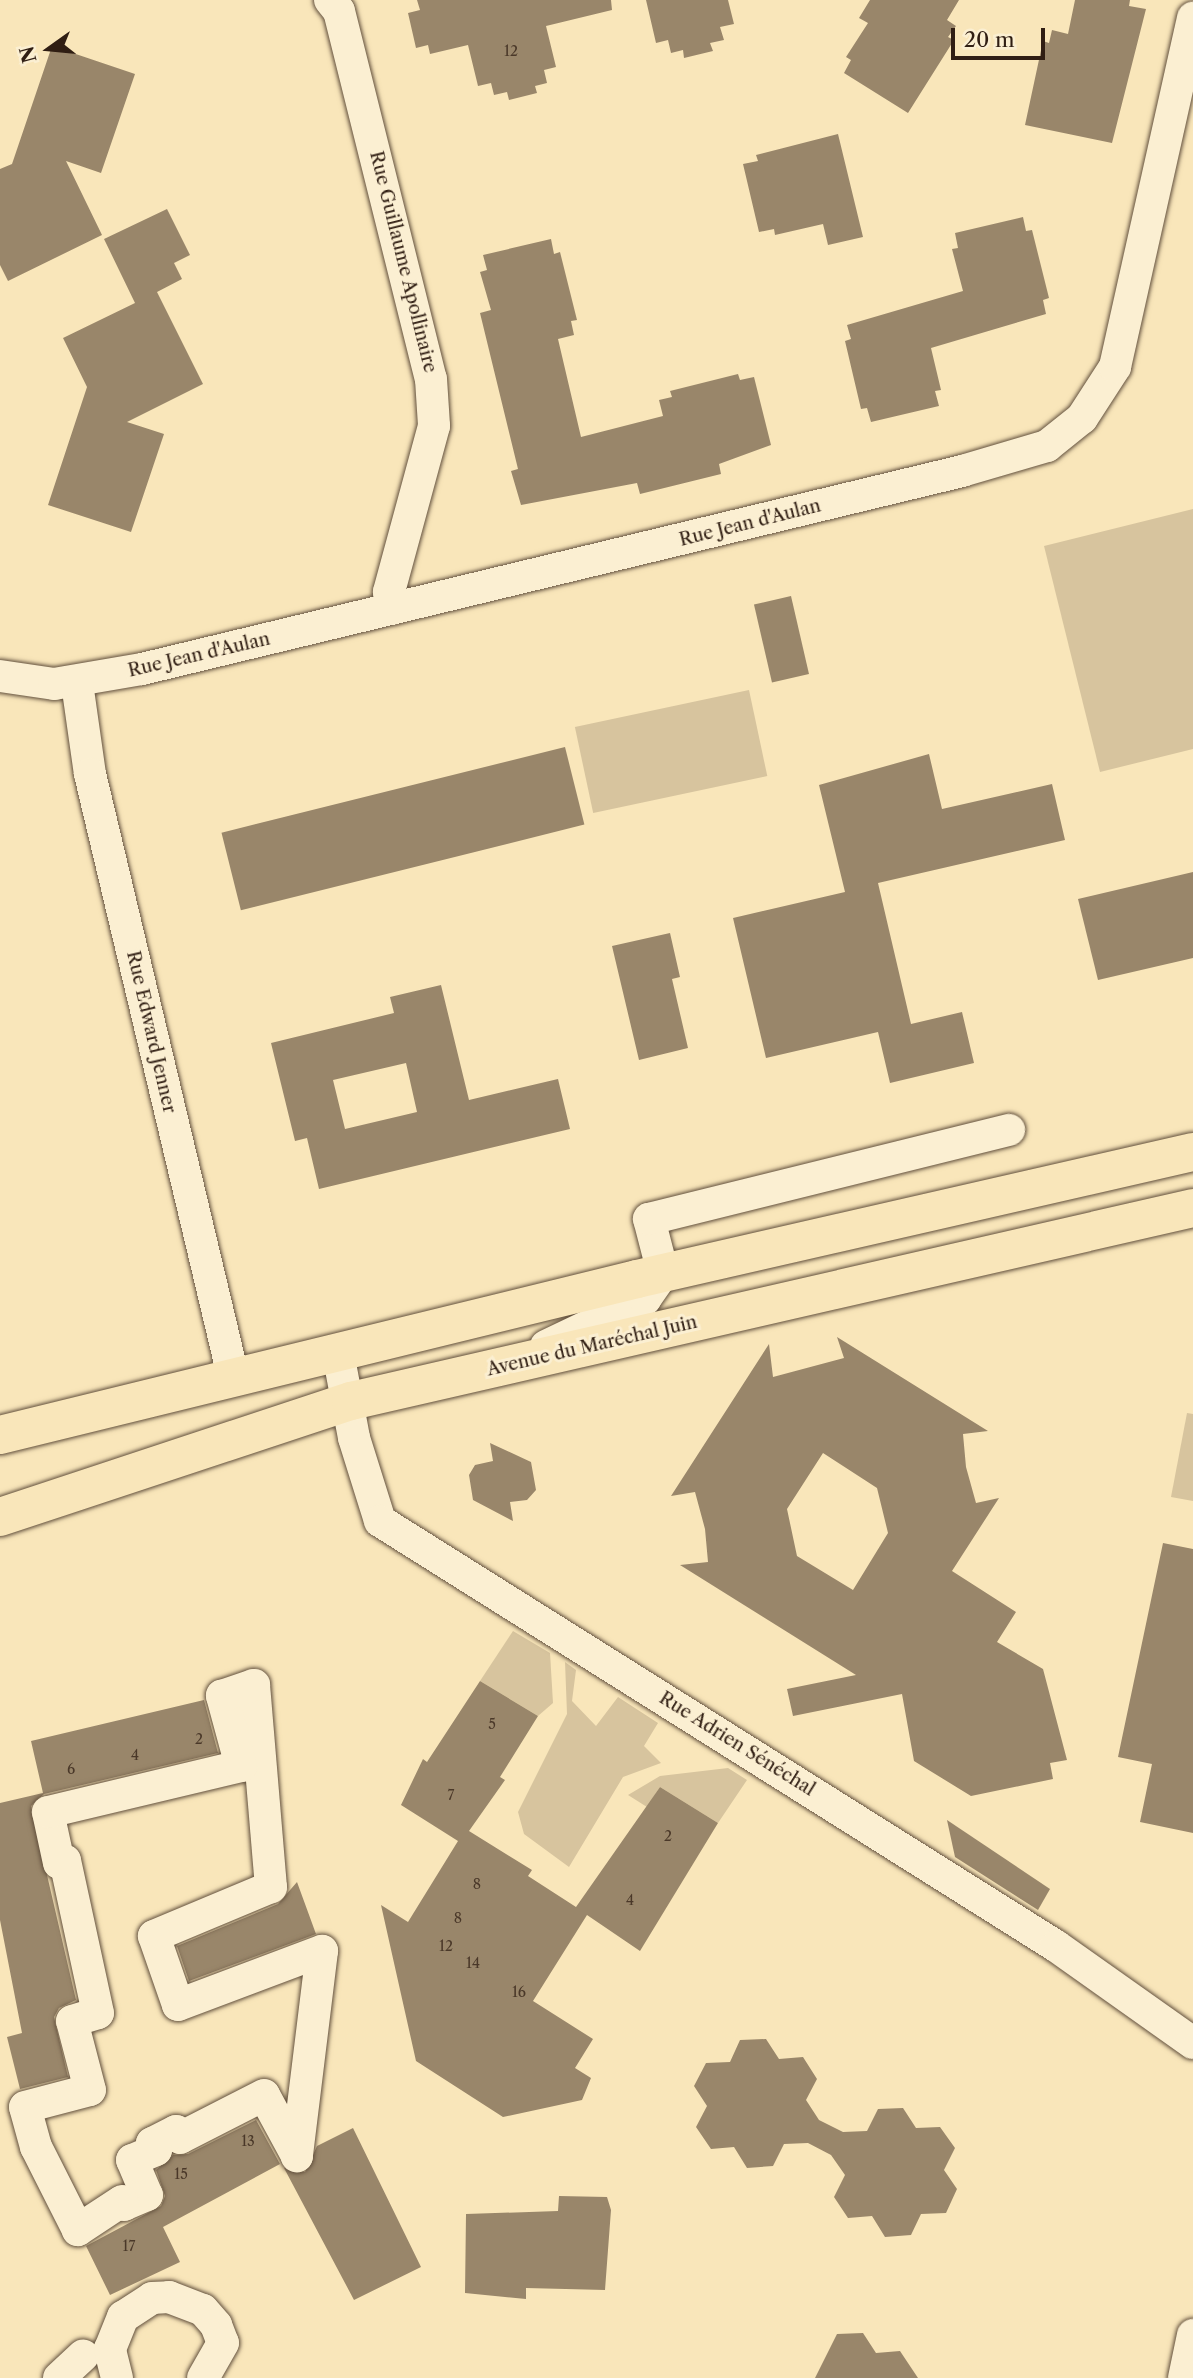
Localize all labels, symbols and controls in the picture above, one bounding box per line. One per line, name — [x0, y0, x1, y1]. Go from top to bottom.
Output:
north arrow — [14, 14, 84, 84]
scale bar — [955, 14, 1050, 58]
text: 20 m — [964, 27, 1015, 52]
house number: 12 — [504, 43, 518, 59]
text: N — [15, 44, 41, 66]
street label: Rue Guillaume Apollinaire — [365, 149, 441, 375]
street label: Rue Jean d'Aulan — [677, 495, 823, 551]
street label: Rue Jean d'Aulan — [126, 628, 272, 682]
street label: Rue Edward Jenner — [122, 949, 180, 1115]
street label: Avenue du Maréchal Juin — [485, 1311, 699, 1381]
street label: Rue Adrien Sénéchal — [655, 1687, 819, 1801]
house number: 5 — [488, 1716, 496, 1732]
house number: 2 — [195, 1731, 203, 1747]
house number: 4 — [131, 1747, 139, 1763]
house number: 6 — [67, 1761, 75, 1777]
house number: 7 — [448, 1787, 454, 1803]
house number: 2 — [664, 1828, 672, 1844]
house number: 8 — [473, 1876, 481, 1892]
house number: 4 — [626, 1892, 634, 1908]
house number: 8 — [454, 1910, 462, 1926]
house number: 12 — [439, 1938, 453, 1954]
house number: 14 — [466, 1955, 480, 1971]
house number: 16 — [512, 1984, 526, 2000]
house number: 13 — [241, 2133, 255, 2149]
house number: 15 — [174, 2166, 188, 2182]
house number: 17 — [123, 2238, 135, 2254]

